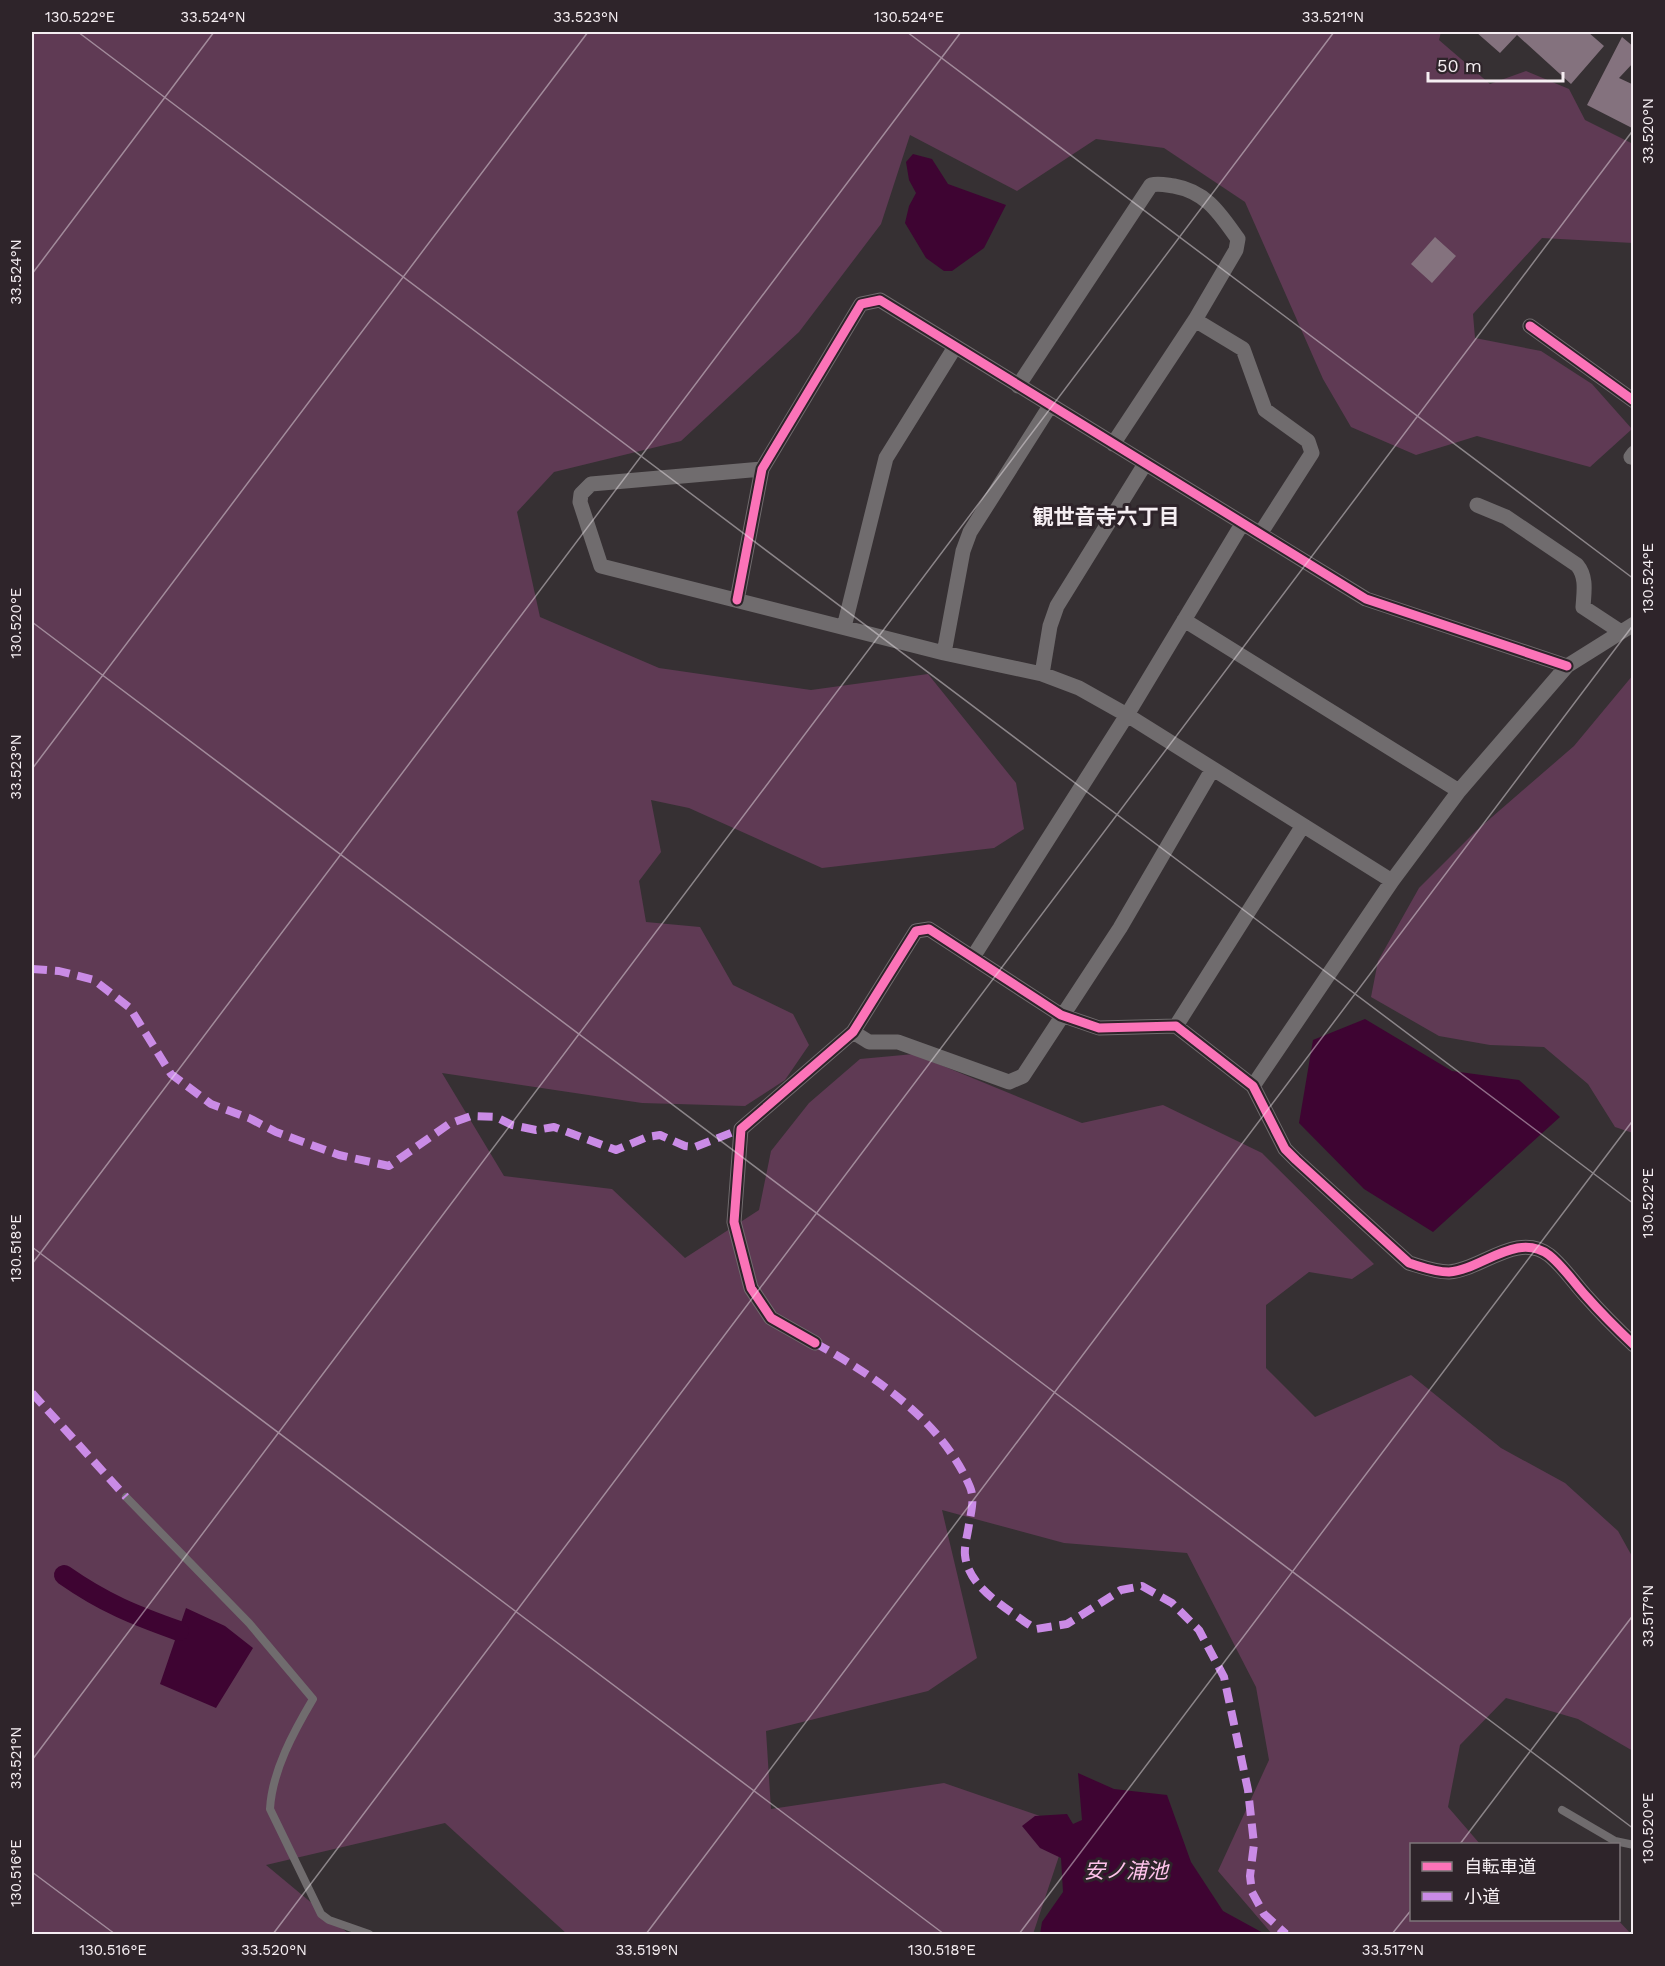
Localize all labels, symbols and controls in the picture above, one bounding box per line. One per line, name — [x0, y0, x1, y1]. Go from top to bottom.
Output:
text: 130.522°E — [45, 8, 115, 26]
text: 33.524°N — [180, 8, 246, 26]
text: 33.523°N — [553, 8, 619, 26]
text: 130.524°E — [874, 8, 944, 26]
text: 33.521°N — [1302, 8, 1364, 26]
scale bar — [1428, 45, 1563, 83]
text: 50 m — [1437, 55, 1482, 76]
text: 33.520°N — [1639, 98, 1657, 164]
text: 33.524°N — [7, 239, 25, 305]
district label: 観世音寺六丁目 — [1033, 504, 1180, 529]
text: 130.524°E — [1639, 543, 1657, 613]
text: 130.520°E — [7, 588, 25, 658]
text: 33.523°N — [7, 734, 25, 800]
text: 130.522°E — [1639, 1168, 1657, 1238]
text: 130.518°E — [7, 1214, 25, 1282]
text: 33.517°N — [1639, 1585, 1657, 1647]
text: 33.521°N — [7, 1727, 25, 1789]
text: 130.520°E — [1639, 1793, 1657, 1863]
text: 130.516°E — [7, 1839, 25, 1907]
legend — [1410, 1843, 1620, 1921]
text: 自転車道 — [1464, 1856, 1536, 1877]
water label: 安ノ浦池 — [1084, 1858, 1170, 1883]
text: 小道 — [1464, 1886, 1500, 1907]
text: 130.516°E — [79, 1941, 147, 1959]
text: 33.520°N — [241, 1941, 307, 1959]
text: 33.519°N — [615, 1941, 679, 1959]
text: 130.518°E — [908, 1941, 976, 1959]
text: 33.517°N — [1362, 1941, 1424, 1959]

